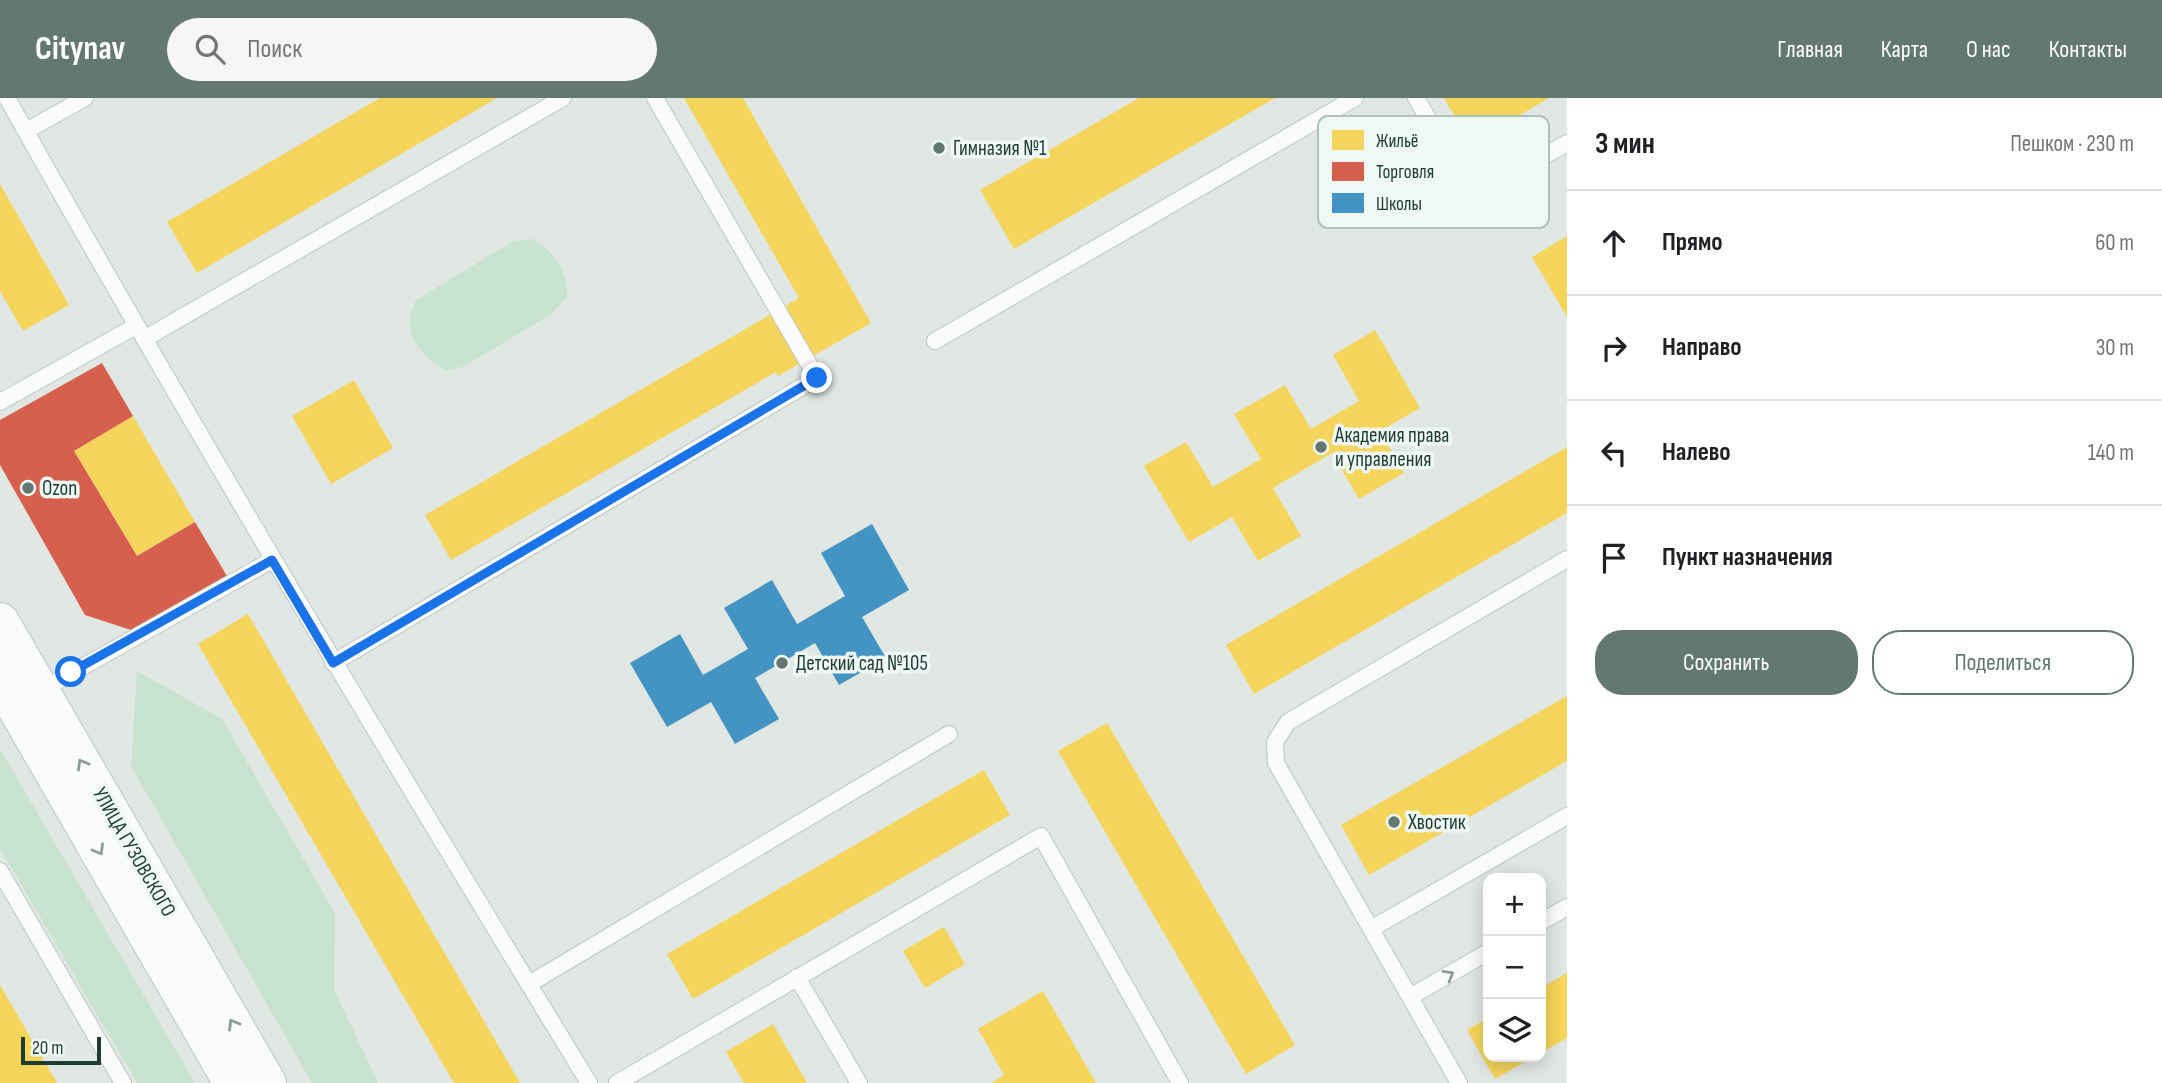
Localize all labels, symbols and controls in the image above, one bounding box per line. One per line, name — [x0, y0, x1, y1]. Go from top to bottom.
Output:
search box — [167, 18, 657, 81]
text: Citynav — [35, 29, 125, 69]
icon: search — [191, 30, 229, 68]
text: Поиск — [247, 34, 302, 65]
text: Главная — [1777, 35, 1843, 64]
text: Карта — [1881, 35, 1928, 64]
text: О нас — [1966, 35, 2011, 64]
text: Контакты — [2049, 35, 2127, 64]
legend — [1318, 116, 1549, 228]
text: 3 мин — [1595, 126, 1655, 162]
text: Жильё — [1376, 130, 1419, 153]
text: Пешком · 230 m — [2010, 130, 2134, 158]
place label: Гимназия №1 — [953, 136, 1047, 161]
marker: Гимназия №1 — [931, 140, 947, 156]
text: Торговля — [1376, 161, 1434, 184]
text: Школы — [1376, 193, 1422, 216]
icon: ahead — [1595, 224, 1633, 262]
text: Прямо — [1662, 227, 1723, 258]
text: 60 m — [2095, 229, 2134, 257]
icon: right — [1595, 329, 1633, 367]
text: Направо — [1662, 332, 1741, 363]
text: 30 m — [2096, 334, 2134, 362]
route end — [801, 362, 832, 393]
place label: Академия права и управления — [1334, 423, 1449, 472]
icon: left — [1595, 434, 1633, 472]
text: Налево — [1662, 437, 1731, 468]
marker: Академия права и управления — [1313, 439, 1329, 455]
text: 140 m — [2088, 439, 2134, 467]
place label: Ozon — [42, 476, 77, 501]
marker: Ozon — [20, 480, 36, 496]
icon: arrive — [1595, 539, 1633, 577]
text: Пункт назначения — [1662, 542, 1833, 573]
button: Сохранить — [1595, 630, 1858, 695]
button: Поделиться — [1872, 630, 2134, 695]
place label: Детский сад №105 — [796, 651, 928, 676]
marker: Детский сад №105 — [774, 655, 790, 671]
route start — [55, 656, 86, 687]
one-way arrow — [77, 758, 90, 771]
street label: УЛИЦА ГУЗОВСКОГО — [87, 783, 181, 921]
place label: Хвостик — [1407, 810, 1466, 835]
marker: Хвостик — [1386, 814, 1402, 830]
one-way arrow — [90, 842, 103, 855]
map controls — [1483, 873, 1546, 1062]
button: + — [1483, 873, 1546, 936]
button: − — [1483, 936, 1546, 999]
one-way arrow — [1442, 970, 1455, 983]
button: layers — [1483, 999, 1546, 1062]
one-way arrow — [228, 1019, 241, 1031]
scale bar — [21, 1034, 102, 1066]
text: 20 m — [32, 1037, 64, 1060]

